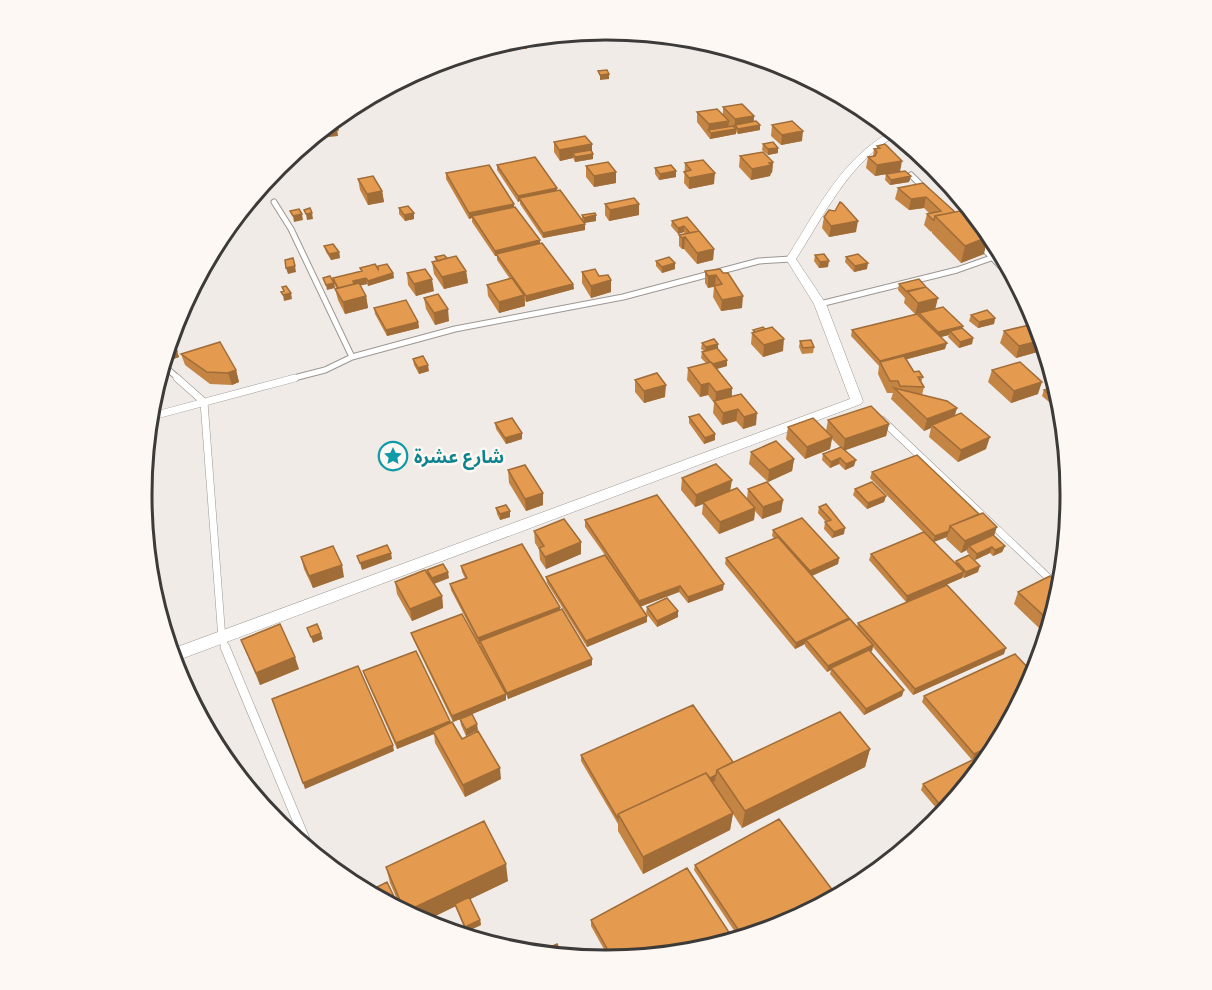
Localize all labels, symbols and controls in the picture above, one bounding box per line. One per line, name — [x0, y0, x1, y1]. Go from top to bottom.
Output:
place icon: شارع عشرة — [377, 440, 409, 472]
place label: شارع عشرة — [414, 446, 504, 470]

